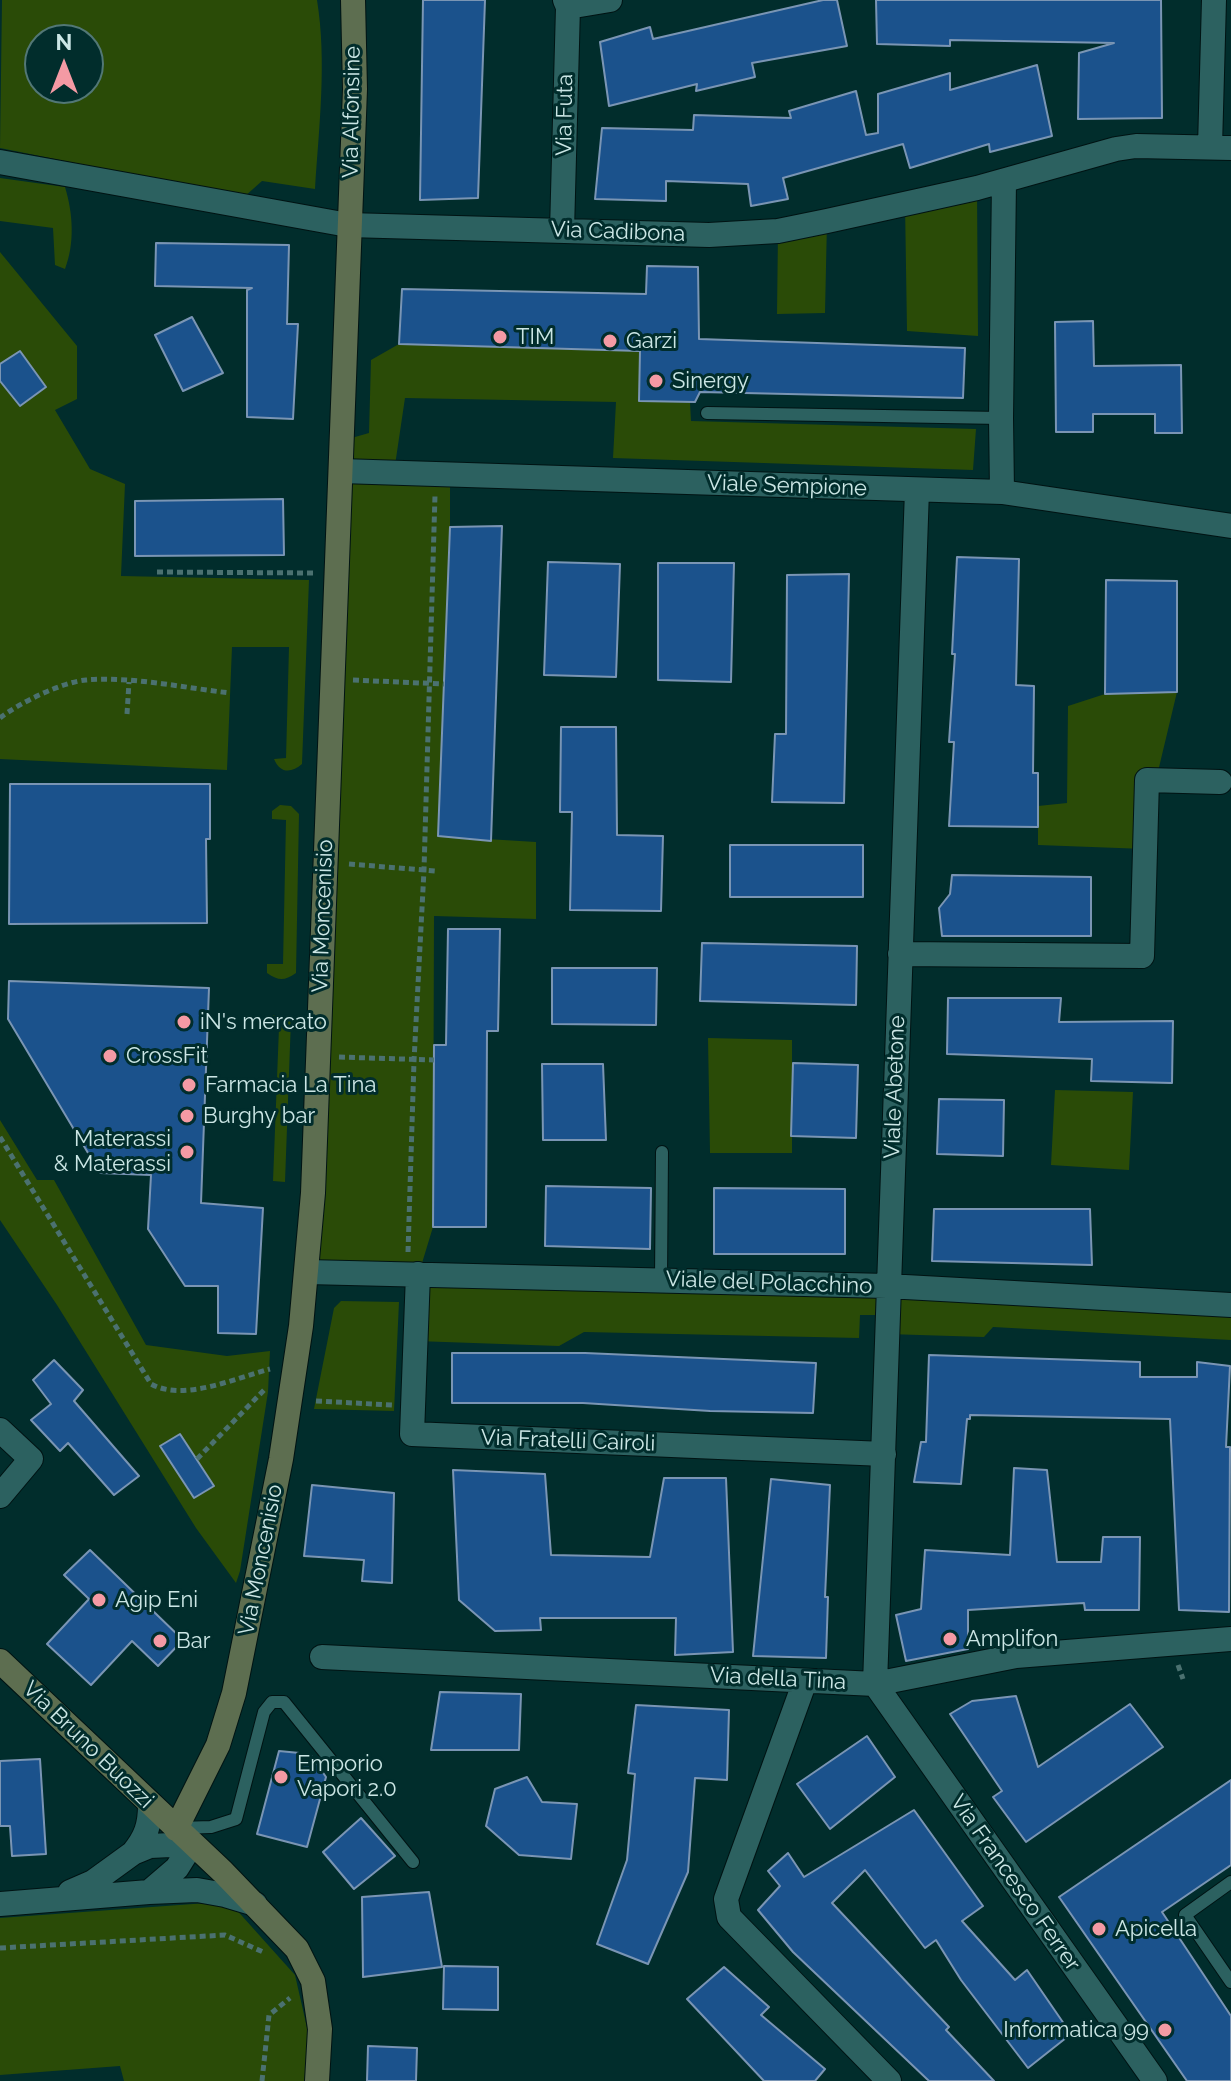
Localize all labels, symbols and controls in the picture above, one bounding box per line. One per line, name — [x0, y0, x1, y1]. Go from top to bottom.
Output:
north arrow — [24, 24, 104, 104]
text: N — [56, 29, 72, 55]
street label: Via Alfonsine — [338, 46, 366, 178]
street label: Via Futa — [551, 74, 579, 156]
street label: Via Cadibona — [550, 216, 686, 248]
place label: TIM — [516, 324, 554, 350]
marker: TIM — [491, 328, 509, 346]
place label: Garzi — [626, 328, 677, 354]
marker: Garzi — [601, 332, 619, 350]
place label: Sinergy — [672, 368, 749, 394]
marker: Sinergy — [647, 372, 665, 390]
street label: Viale Sempione — [707, 470, 867, 502]
street label: Via Moncenisio — [307, 839, 339, 993]
place label: iN's mercato — [200, 1009, 327, 1035]
marker: iN's mercato — [175, 1013, 193, 1031]
street label: Viale Abetone — [879, 1015, 911, 1159]
place label: CrossFit — [126, 1043, 208, 1069]
marker: CrossFit — [101, 1047, 119, 1065]
place label: Farmacia La Tina — [205, 1072, 376, 1098]
marker: Farmacia La Tina — [180, 1076, 198, 1094]
place label: Burghy bar — [203, 1103, 315, 1129]
marker: Burghy bar — [178, 1107, 196, 1125]
place label: Materassi & Materassi — [54, 1126, 171, 1178]
marker: Materassi & Materassi — [178, 1143, 196, 1161]
street label: Viale del Polacchino — [665, 1266, 873, 1300]
street label: Via Fratelli Cairoli — [480, 1425, 656, 1457]
street label: Via Moncenisio — [233, 1482, 289, 1638]
place label: Agip Eni — [115, 1587, 198, 1613]
marker: Agip Eni — [90, 1591, 108, 1609]
place label: Amplifon — [966, 1626, 1058, 1652]
place label: Bar — [176, 1628, 210, 1654]
marker: Amplifon — [941, 1630, 959, 1648]
marker: Bar — [151, 1632, 169, 1650]
street label: Via della Tina — [709, 1662, 847, 1696]
street label: Via Bruno Buozzi — [17, 1676, 159, 1814]
place label: Emporio Vapori 2.0 — [297, 1751, 397, 1802]
marker: Emporio Vapori 2.0 — [272, 1768, 290, 1786]
street label: Via Francesco Ferrer — [944, 1790, 1086, 1976]
place label: Apicella — [1115, 1916, 1197, 1942]
marker: Apicella — [1090, 1920, 1108, 1938]
place label: Informatica 99 — [1003, 2017, 1149, 2043]
marker: Informatica 99 — [1156, 2021, 1174, 2039]

